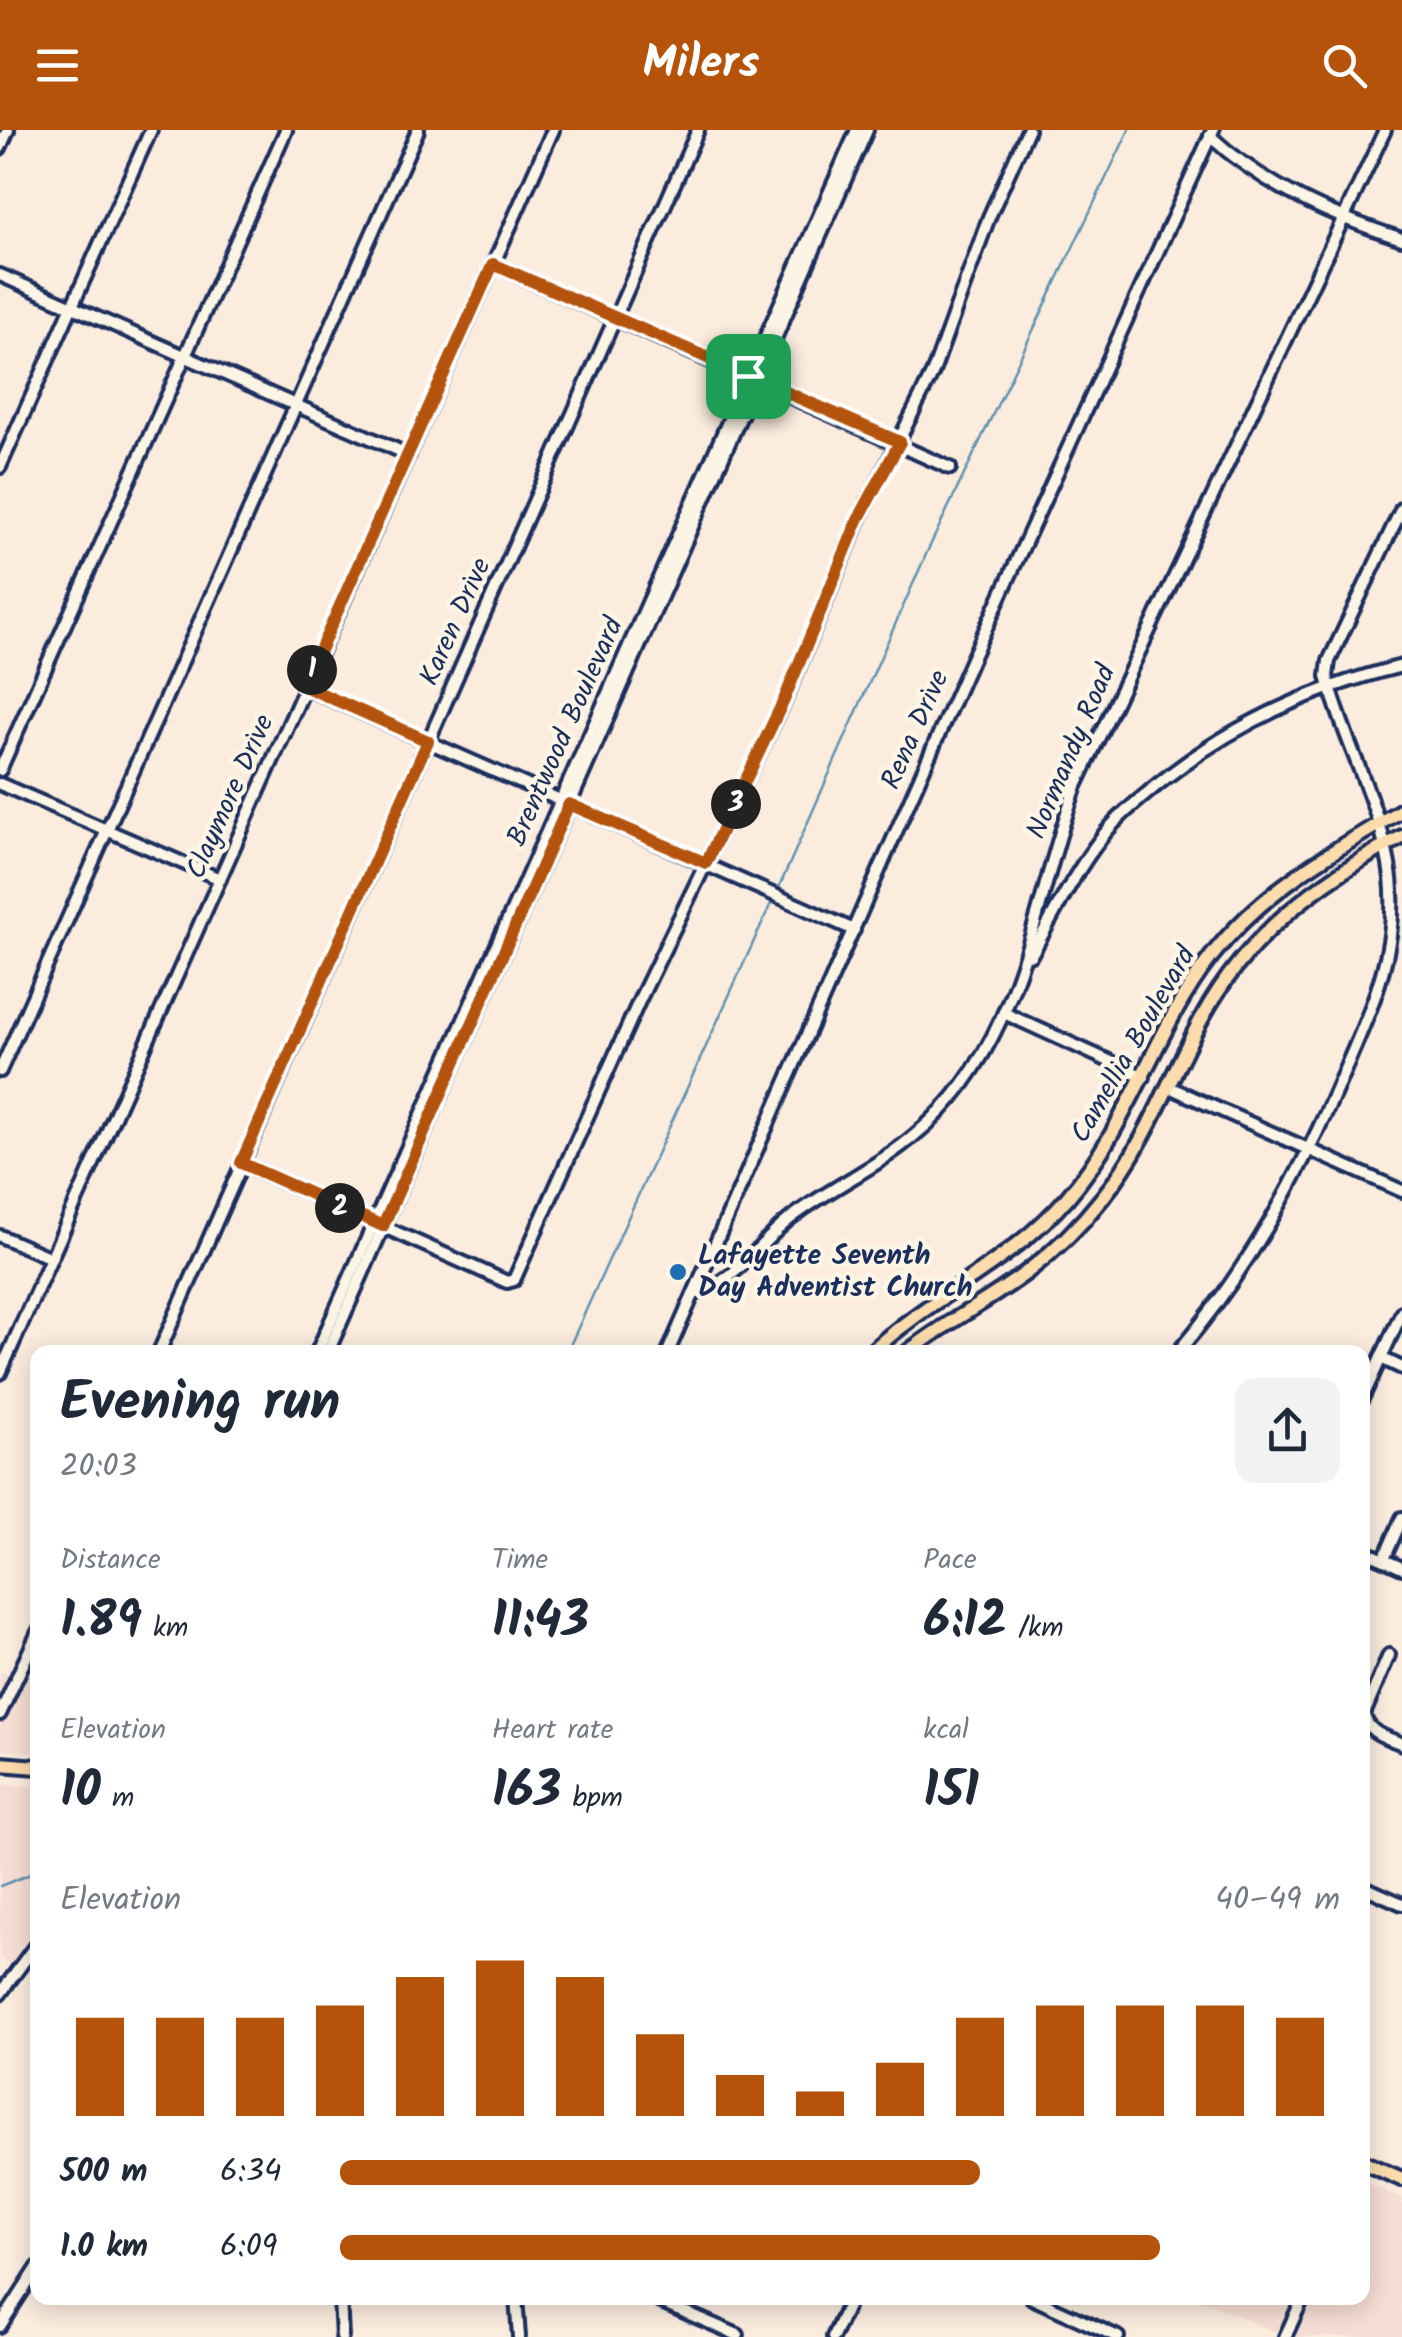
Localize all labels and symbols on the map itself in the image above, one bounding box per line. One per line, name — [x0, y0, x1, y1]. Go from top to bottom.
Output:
pin — [706, 334, 791, 419]
street label: Karen Drive — [408, 550, 504, 693]
street label: Brentwood Boulevard — [495, 609, 637, 854]
pin: 1 — [287, 645, 337, 695]
street label: Normandy Road — [1015, 657, 1129, 846]
street label: Rena Drive — [870, 663, 962, 797]
street label: Claymore Drive — [175, 707, 288, 887]
pin: 3 — [711, 779, 761, 829]
street label: Camellia Boulevard — [1059, 937, 1209, 1152]
pin: 2 — [315, 1183, 365, 1233]
place label: Lafayette Seventh Day Adventist Church — [698, 1234, 973, 1311]
marker: Lafayette Seventh Day Adventist Church — [667, 1261, 689, 1283]

